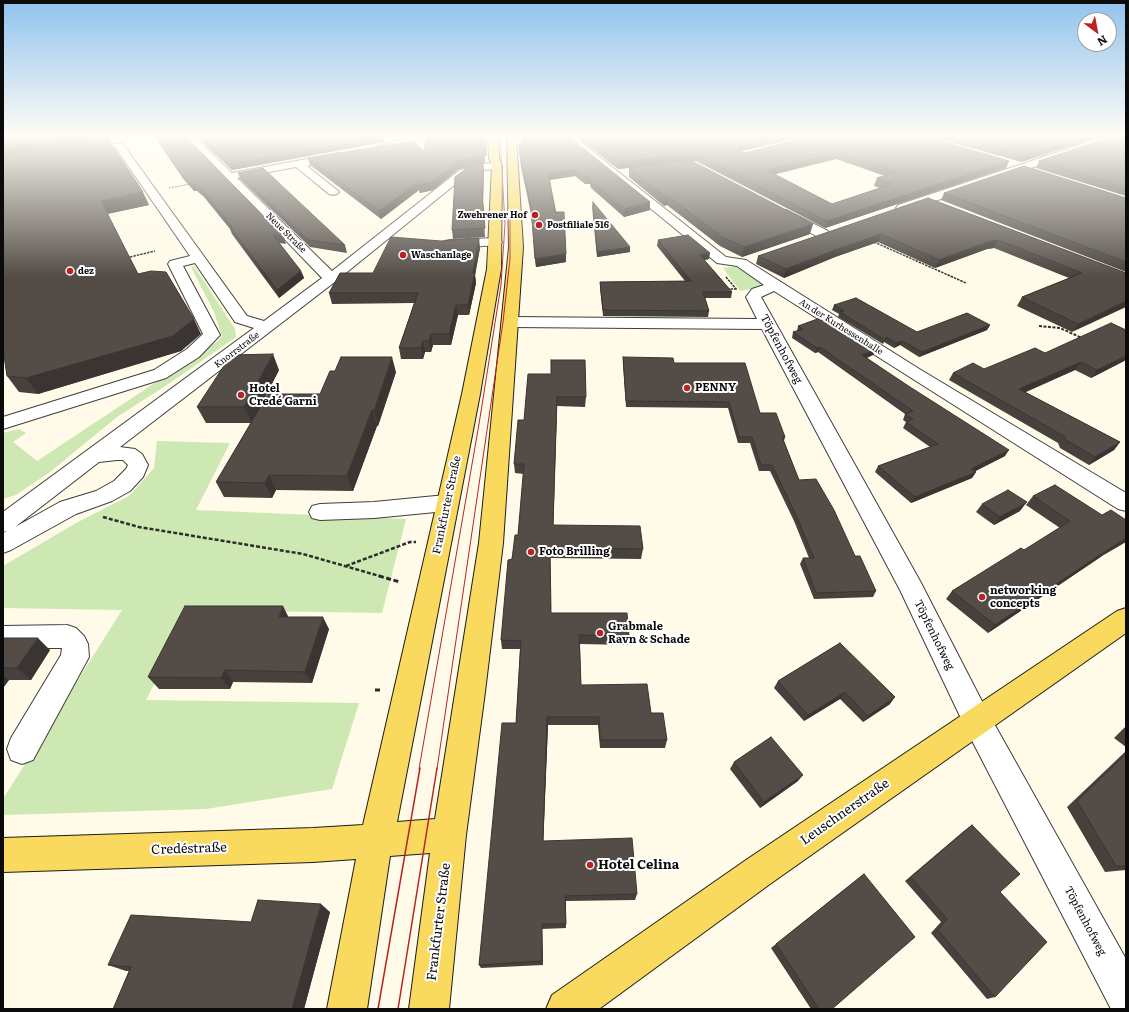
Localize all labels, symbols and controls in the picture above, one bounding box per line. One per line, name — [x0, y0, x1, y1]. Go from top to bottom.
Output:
north arrow — [1077, 12, 1117, 52]
text: N — [1095, 32, 1111, 51]
place label: Zwehrener Hof — [457, 210, 527, 220]
marker: Zwehrener Hof — [530, 210, 540, 220]
street label: Neue Straße — [264, 211, 308, 255]
marker: Postfiliale 516 — [534, 220, 544, 230]
place label: Postfiliale 516 — [547, 220, 609, 230]
marker: Waschanlage — [398, 250, 408, 260]
place label: Waschanlage — [411, 250, 471, 260]
marker: dez — [65, 266, 75, 276]
place label: dez — [78, 266, 94, 276]
street label: An der Kurhessenhalle — [797, 297, 885, 357]
street label: Töpfenhofweg — [757, 312, 805, 386]
street label: Knorrstraße — [212, 330, 262, 370]
place label: PENNY — [695, 381, 736, 395]
place label: Hotel Credé Garni — [249, 382, 317, 408]
marker: PENNY — [682, 383, 692, 393]
marker: Hotel Credé Garni — [236, 390, 246, 400]
street label: Frankfurter Straße — [430, 455, 464, 555]
place label: Foto Brilling — [539, 545, 610, 559]
marker: Foto Brilling — [526, 547, 536, 557]
place label: networking concepts — [990, 584, 1056, 610]
marker: networking concepts — [977, 592, 987, 602]
street label: Töpfenhofweg — [911, 598, 957, 672]
place label: Grabmale Ravn & Schade — [608, 620, 690, 646]
marker: Grabmale Ravn & Schade — [595, 628, 605, 638]
street label: Leuschnerstraße — [798, 776, 892, 848]
street label: Credéstraße — [151, 840, 227, 858]
place label: Hotel Celina — [598, 857, 679, 873]
marker: Hotel Celina — [585, 860, 595, 870]
street label: Frankfurter Straße — [424, 862, 454, 982]
street label: Töpfenhofweg — [1061, 884, 1109, 958]

